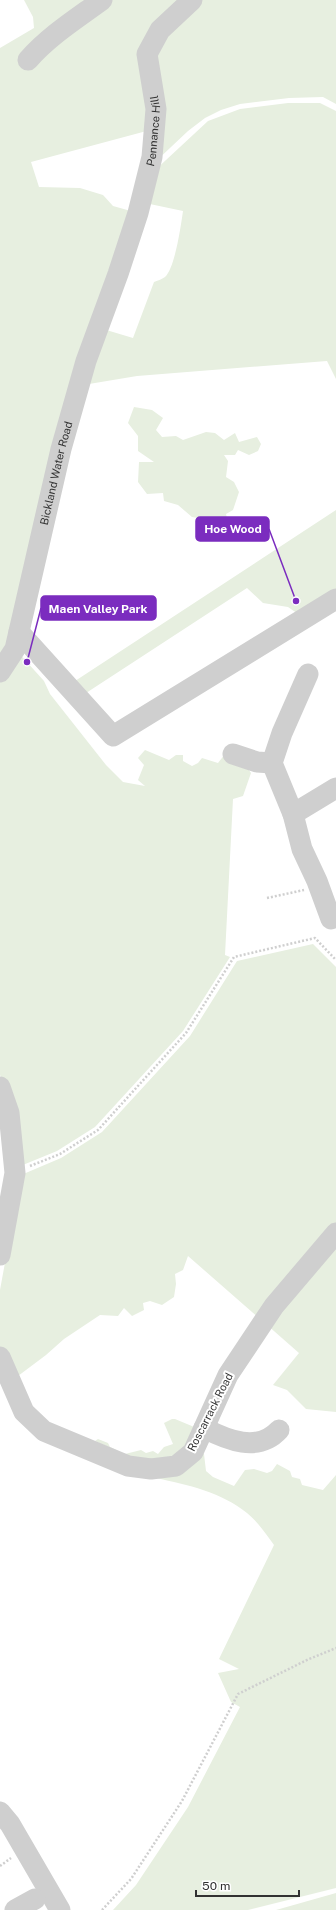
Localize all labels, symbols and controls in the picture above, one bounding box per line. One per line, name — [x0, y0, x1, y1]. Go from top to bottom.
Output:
street label: Pennance Hill — [144, 95, 162, 167]
street label: Bickland Water Road — [38, 420, 75, 526]
callout: Hoe Wood — [196, 517, 269, 541]
text: Hoe Wood — [204, 522, 262, 536]
callout: Maen Valley Park — [41, 596, 156, 620]
text: Maen Valley Park — [49, 602, 147, 616]
street label: Roscarrack Road — [185, 1371, 235, 1453]
scale bar — [196, 1872, 299, 1898]
text: 50 m — [202, 1879, 230, 1893]

